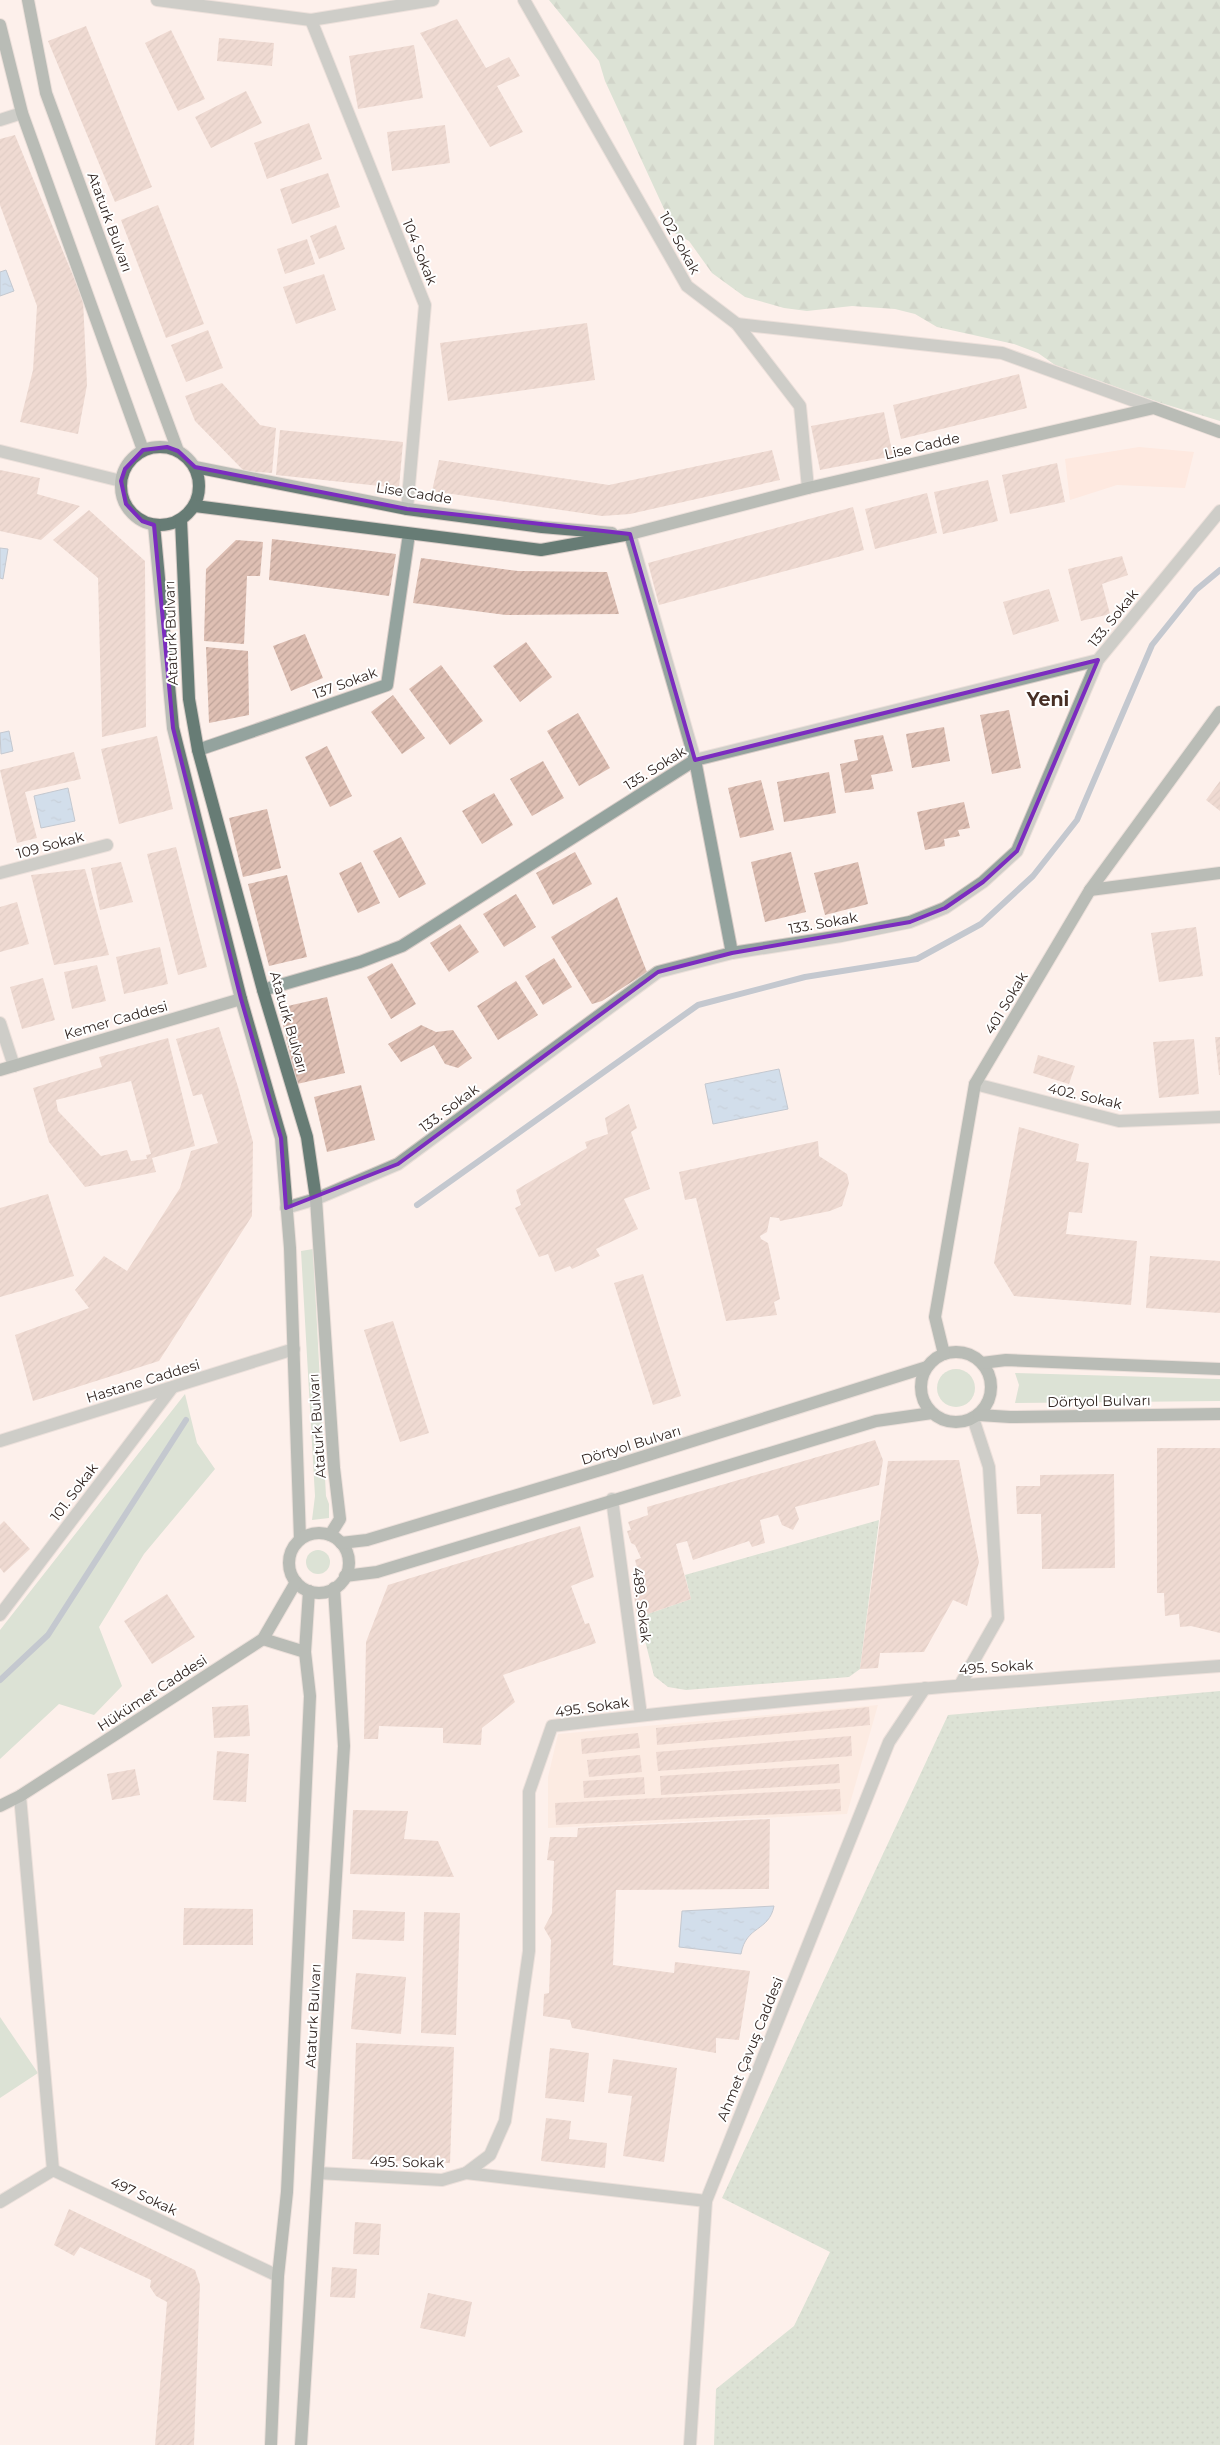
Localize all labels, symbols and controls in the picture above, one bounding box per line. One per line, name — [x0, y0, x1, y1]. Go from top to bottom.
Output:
street label: Ataturk Bulvarı — [84, 170, 136, 274]
street label: 102 Sokak — [656, 209, 705, 278]
street label: 104 Sokak — [399, 216, 442, 288]
street label: Lise Cadde — [883, 429, 961, 463]
street label: Lise Cadde — [375, 478, 453, 508]
street label: Ataturk Bulvarı — [160, 580, 182, 686]
street label: 133. Sokak — [1084, 585, 1142, 651]
street label: 137 Sokak — [310, 663, 380, 703]
district label: Yeni — [1026, 688, 1069, 711]
street label: 135. Sokak — [621, 742, 690, 794]
street label: 109 Sokak — [14, 827, 86, 863]
street label: 133. Sokak — [787, 908, 859, 938]
street label: 401 Sokak — [980, 968, 1032, 1037]
street label: Ataturk Bulvarı — [266, 969, 312, 1075]
street label: Kemer Caddesi — [62, 997, 170, 1043]
street label: 133. Sokak — [416, 1079, 483, 1136]
street label: 402. Sokak — [1046, 1079, 1124, 1113]
street label: Hastane Caddesi — [84, 1355, 202, 1407]
street label: Ataturk Bulvarı — [304, 1373, 330, 1479]
street label: Dörtyol Bulvarı — [1047, 1391, 1151, 1411]
street label: Dörtyol Bulvarı — [579, 1421, 683, 1469]
street label: 101. Sokak — [46, 1459, 102, 1525]
street label: 489. Sokak — [628, 1566, 656, 1644]
street label: Hükümet Caddesi — [94, 1651, 210, 1735]
street label: 495. Sokak — [958, 1655, 1034, 1679]
street label: 495. Sokak — [554, 1693, 631, 1721]
street label: Ataturk Bulvarı — [301, 1963, 325, 2069]
street label: Ahmet Çavuş Caddesi — [713, 1974, 787, 2124]
street label: 495. Sokak — [370, 2152, 445, 2172]
street label: 497 Sokak — [108, 2173, 181, 2220]

